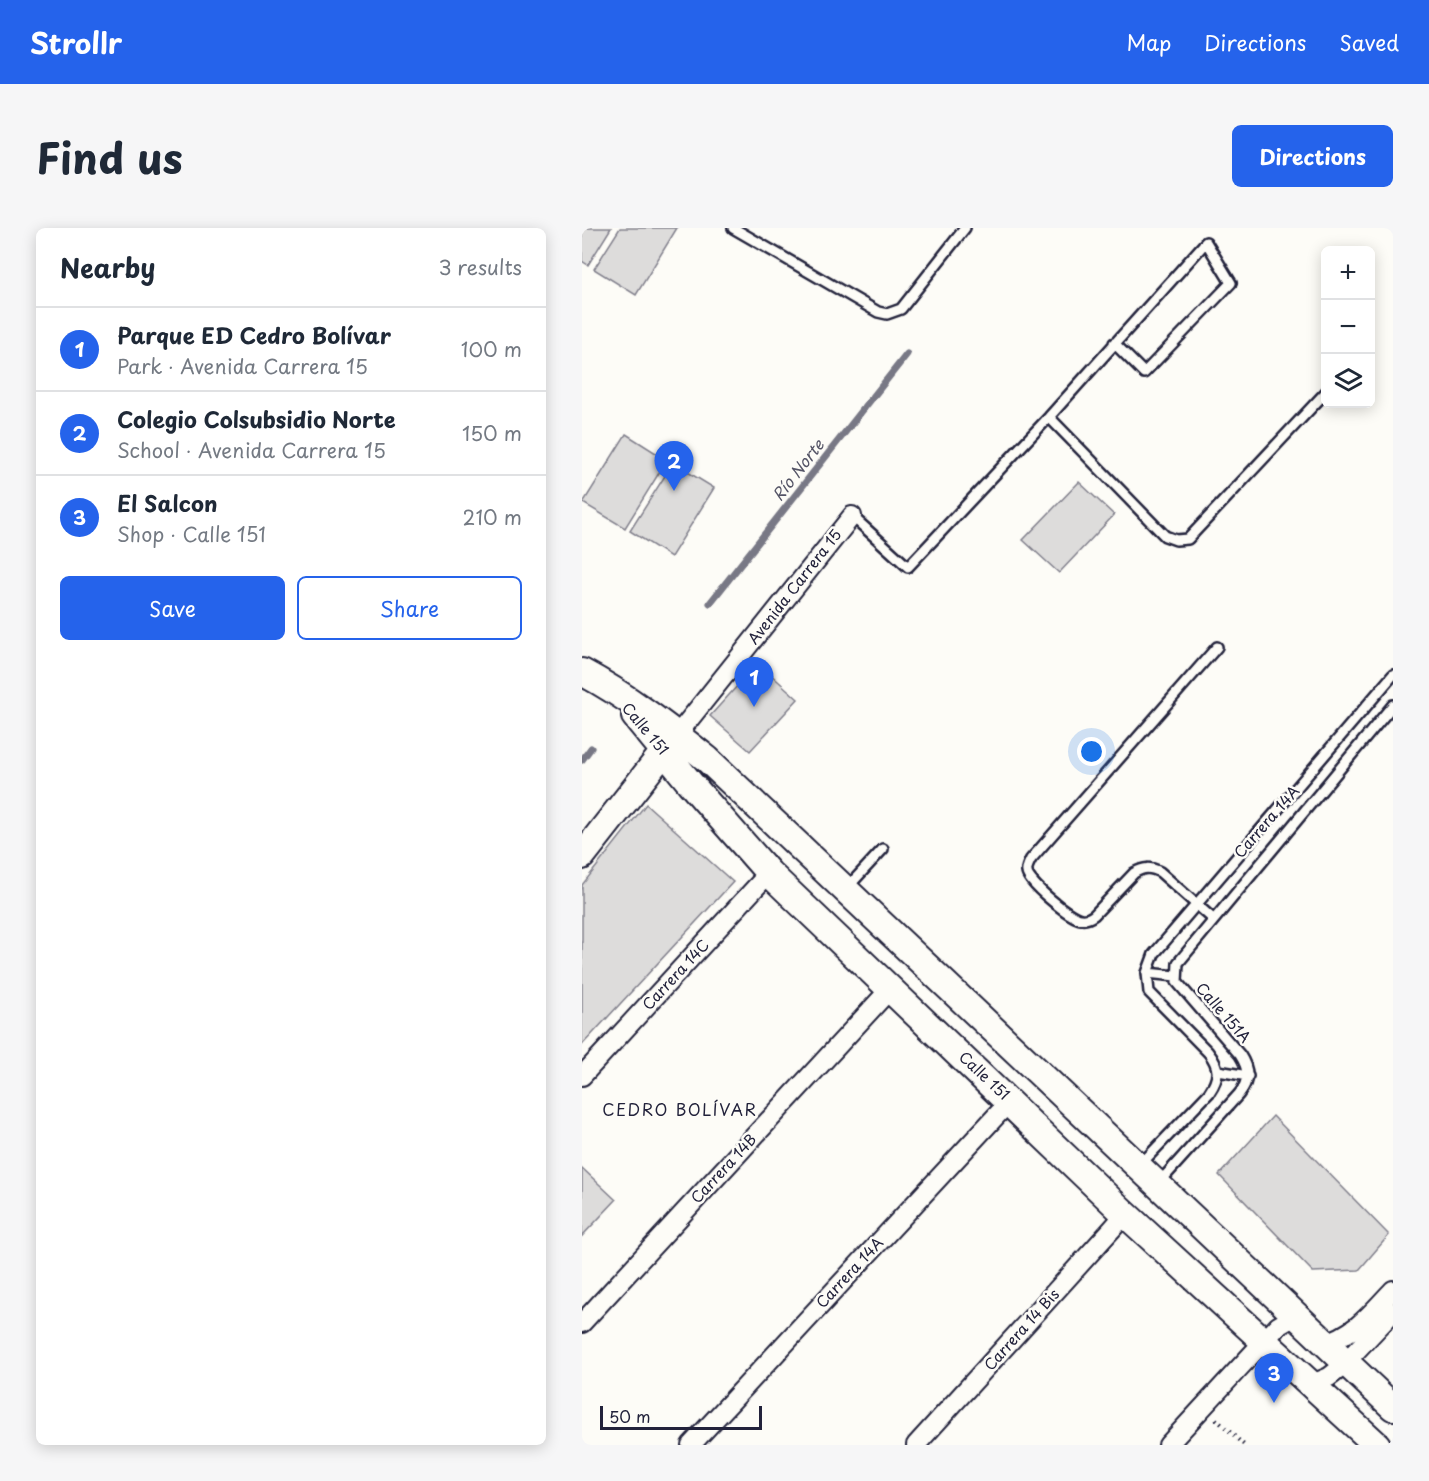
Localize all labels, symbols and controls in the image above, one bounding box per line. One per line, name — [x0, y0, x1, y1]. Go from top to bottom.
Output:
text: Strollr — [30, 21, 122, 64]
text: Map — [1126, 26, 1171, 58]
text: Directions — [1204, 26, 1306, 58]
text: Saved — [1339, 26, 1399, 58]
text: Find us — [36, 125, 183, 188]
button: Directions — [1232, 125, 1393, 187]
map controls — [1321, 246, 1375, 408]
button: + — [1321, 246, 1375, 300]
text: Nearby — [60, 248, 155, 287]
text: 3 results — [439, 252, 522, 282]
button: − — [1321, 300, 1375, 354]
text: Parque ED Cedro Bolívar — [117, 318, 391, 351]
text: 1 — [75, 334, 84, 364]
text: 100 m — [461, 334, 522, 364]
text: Park · Avenida Carrera 15 — [117, 351, 368, 381]
button: layers — [1321, 354, 1375, 408]
text: Colegio Colsubsidio Norte — [117, 402, 396, 435]
text: 2 — [72, 418, 87, 448]
text: 150 m — [462, 418, 522, 448]
water label: Río Norte — [765, 432, 830, 505]
text: School · Avenida Carrera 15 — [117, 435, 386, 465]
pin: 2 — [654, 442, 694, 491]
text: El Salcon — [117, 486, 218, 519]
text: 3 — [73, 502, 86, 532]
text: 210 m — [463, 502, 522, 532]
text: Shop · Calle 151 — [117, 519, 266, 549]
street label: Avenida Carrera 15 — [741, 523, 846, 649]
button: Save — [60, 576, 285, 640]
button: Share — [297, 576, 522, 640]
pin: 1 — [734, 658, 774, 707]
street label: Calle 151 — [617, 697, 675, 759]
your location — [1077, 737, 1106, 766]
street label: Carrera 14A — [1228, 780, 1304, 862]
street label: Carrera 14C — [636, 933, 714, 1015]
street label: Calle 151A — [1191, 977, 1257, 1047]
street label: Calle 151 — [954, 1045, 1016, 1105]
district label: CEDRO BOLÍVAR — [602, 1097, 758, 1121]
street label: Carrera 14B — [685, 1128, 761, 1208]
street label: Carrera 14A — [810, 1231, 888, 1313]
street label: Carrera 14 Bis — [978, 1283, 1064, 1375]
pin: 3 — [1254, 1354, 1294, 1403]
scale bar — [600, 1403, 762, 1430]
text: 50 m — [609, 1404, 650, 1428]

